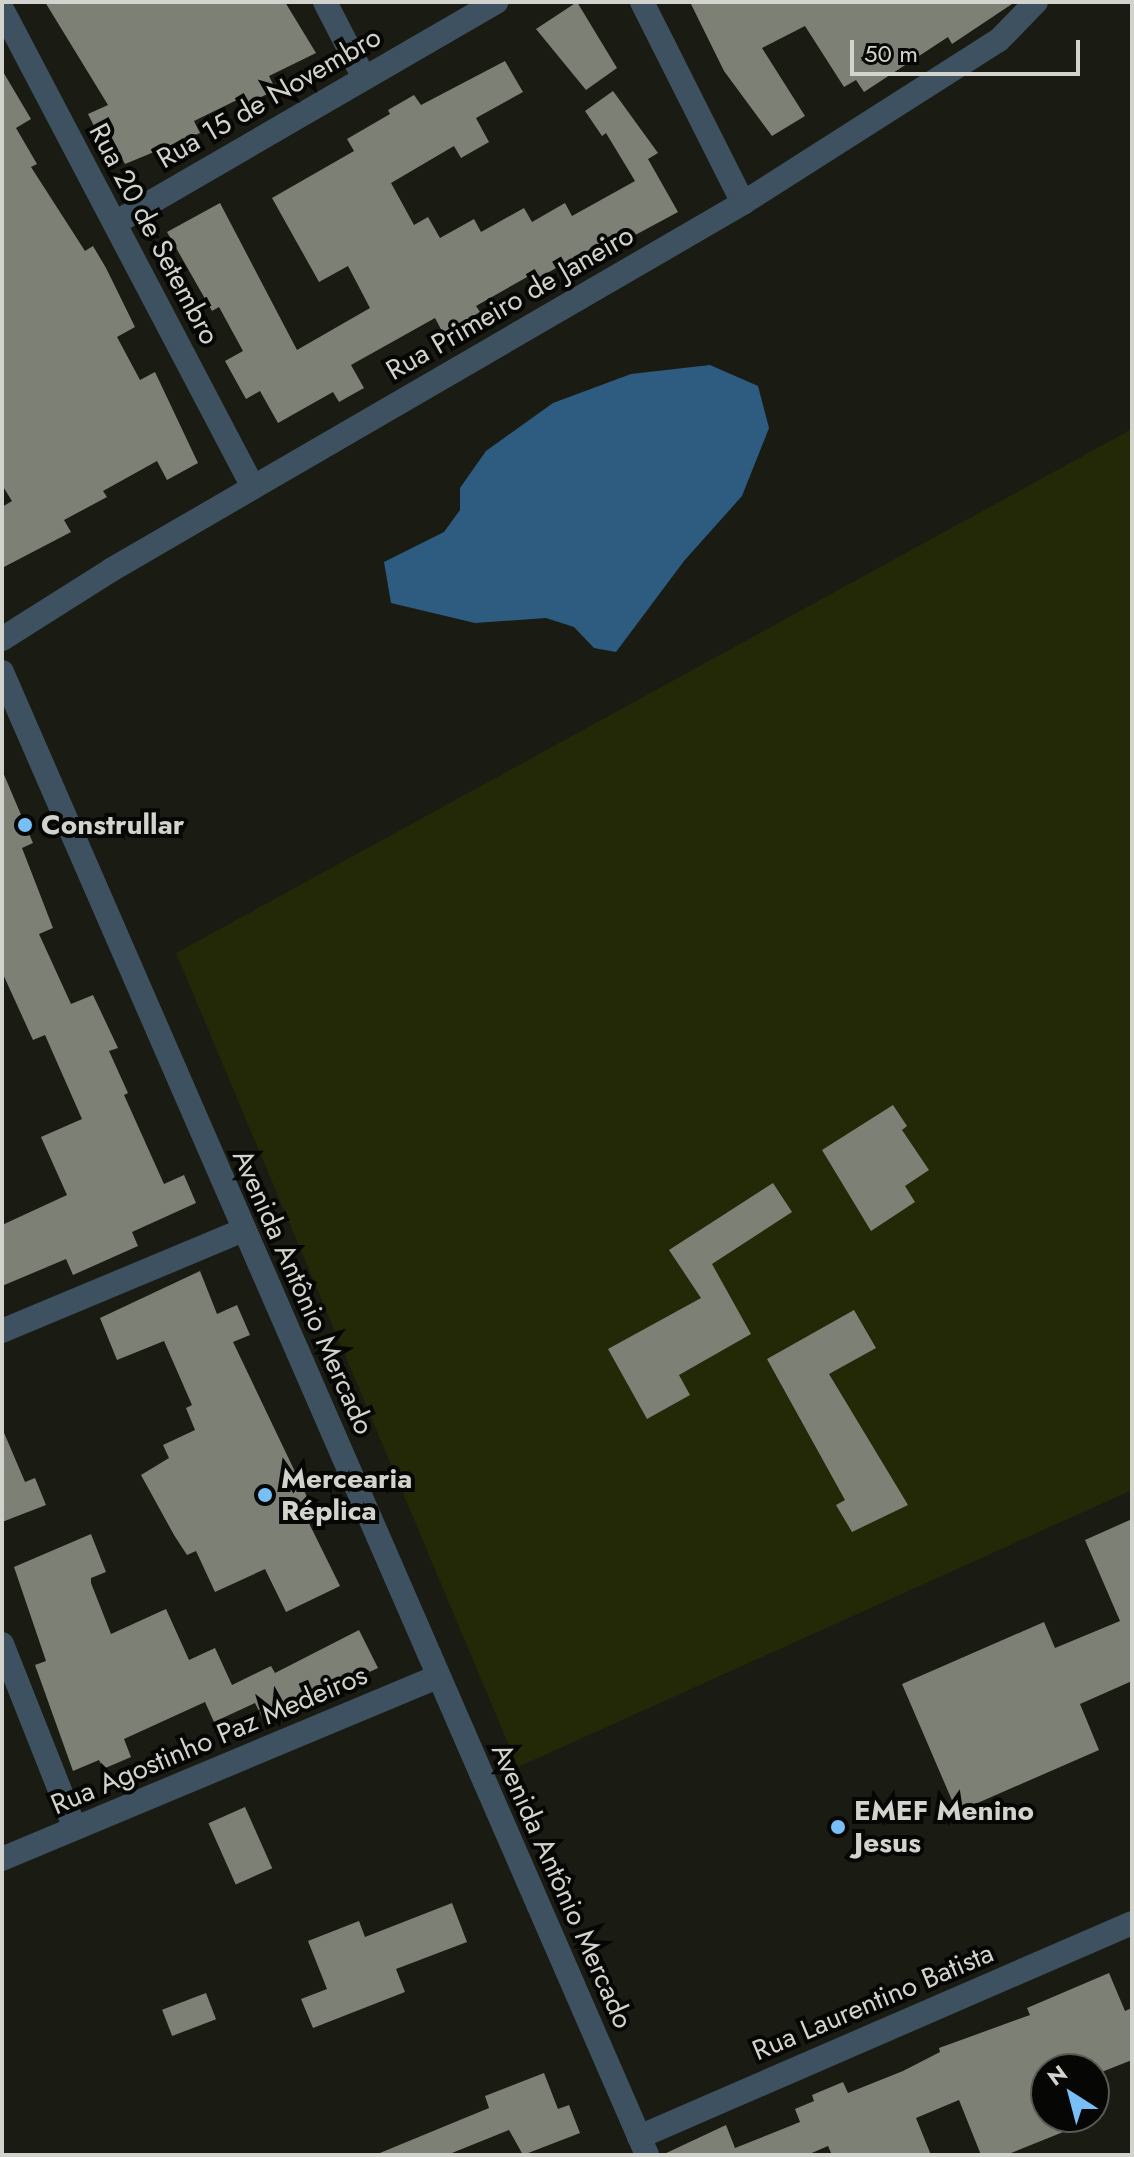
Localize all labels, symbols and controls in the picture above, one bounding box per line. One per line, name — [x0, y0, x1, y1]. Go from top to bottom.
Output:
street label: Rua 15 de Novembro — [151, 20, 387, 176]
scale bar — [854, 24, 1084, 74]
text: 50 m — [864, 36, 918, 71]
street label: Rua 20 de Setembro — [82, 118, 226, 350]
street label: Rua Primeiro de Janeiro — [380, 218, 640, 388]
place label: Construllar — [41, 808, 184, 842]
marker: Construllar — [16, 816, 34, 834]
street label: Avenida Antônio Mercado — [225, 1144, 381, 1440]
place label: Mercearia Réplica — [281, 1462, 412, 1528]
marker: Mercearia Réplica — [256, 1486, 274, 1504]
street label: Rua Agostinho Paz Medeiros — [46, 1658, 372, 1822]
street label: Avenida Antônio Mercado — [484, 1738, 640, 2034]
place label: EMEF Menino Jesus — [854, 1794, 1034, 1860]
marker: EMEF Menino Jesus — [829, 1818, 847, 1836]
street label: Rua Laurentino Batista — [748, 1936, 998, 2068]
north arrow — [1030, 2053, 1110, 2133]
text: N — [1041, 2057, 1074, 2093]

